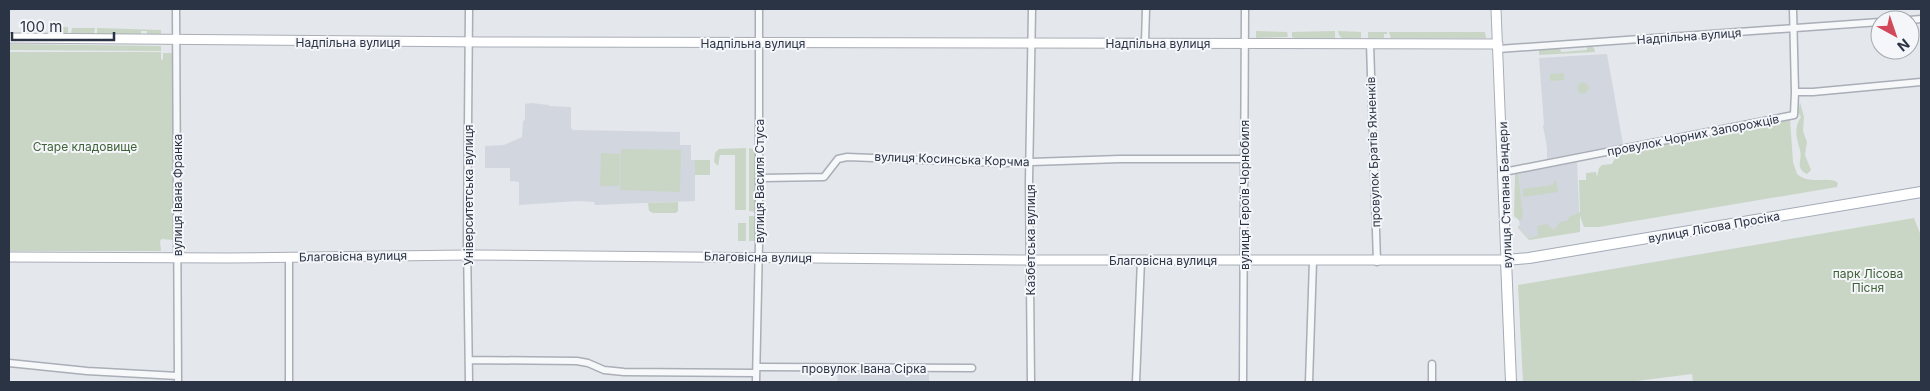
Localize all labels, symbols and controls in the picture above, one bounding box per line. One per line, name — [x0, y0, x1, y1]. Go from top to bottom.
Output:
scale bar — [12, 10, 115, 42]
north arrow — [1870, 10, 1920, 60]
text: 100 m — [20, 17, 62, 36]
street label: Надпільна вулиця — [1636, 25, 1742, 47]
street label: Надпільна вулиця — [296, 35, 400, 50]
text: N — [1894, 35, 1913, 55]
street label: Надпільна вулиця — [701, 36, 805, 51]
street label: Надпільна вулиця — [1106, 36, 1210, 51]
street label: провулок Братів Яхненків — [1363, 76, 1383, 228]
street label: провулок Чорних Запорожців — [1606, 111, 1780, 159]
street label: вулиця Василя Стуса — [752, 119, 767, 243]
street label: вулиця Героїв Чорнобиля — [1237, 120, 1252, 270]
street label: вулиця Степана Бандери — [1495, 121, 1515, 269]
street label: Університетська вулиця — [461, 125, 476, 265]
street label: вулиця Івана Франка — [170, 134, 185, 256]
park label: Старе кладовище — [33, 139, 137, 154]
street label: вулиця Косинська Корчма — [874, 149, 1030, 169]
street label: Казбетська вулиця — [1023, 184, 1038, 296]
street label: вулиця Лісова Просіка — [1647, 208, 1781, 246]
street label: Благовісна вулиця — [299, 248, 407, 264]
street label: Благовісна вулиця — [704, 249, 812, 265]
street label: Благовісна вулиця — [1109, 253, 1217, 268]
park label: парк Лісова Пісня — [1833, 266, 1903, 295]
street label: провулок Івана Сірка — [802, 361, 926, 376]

